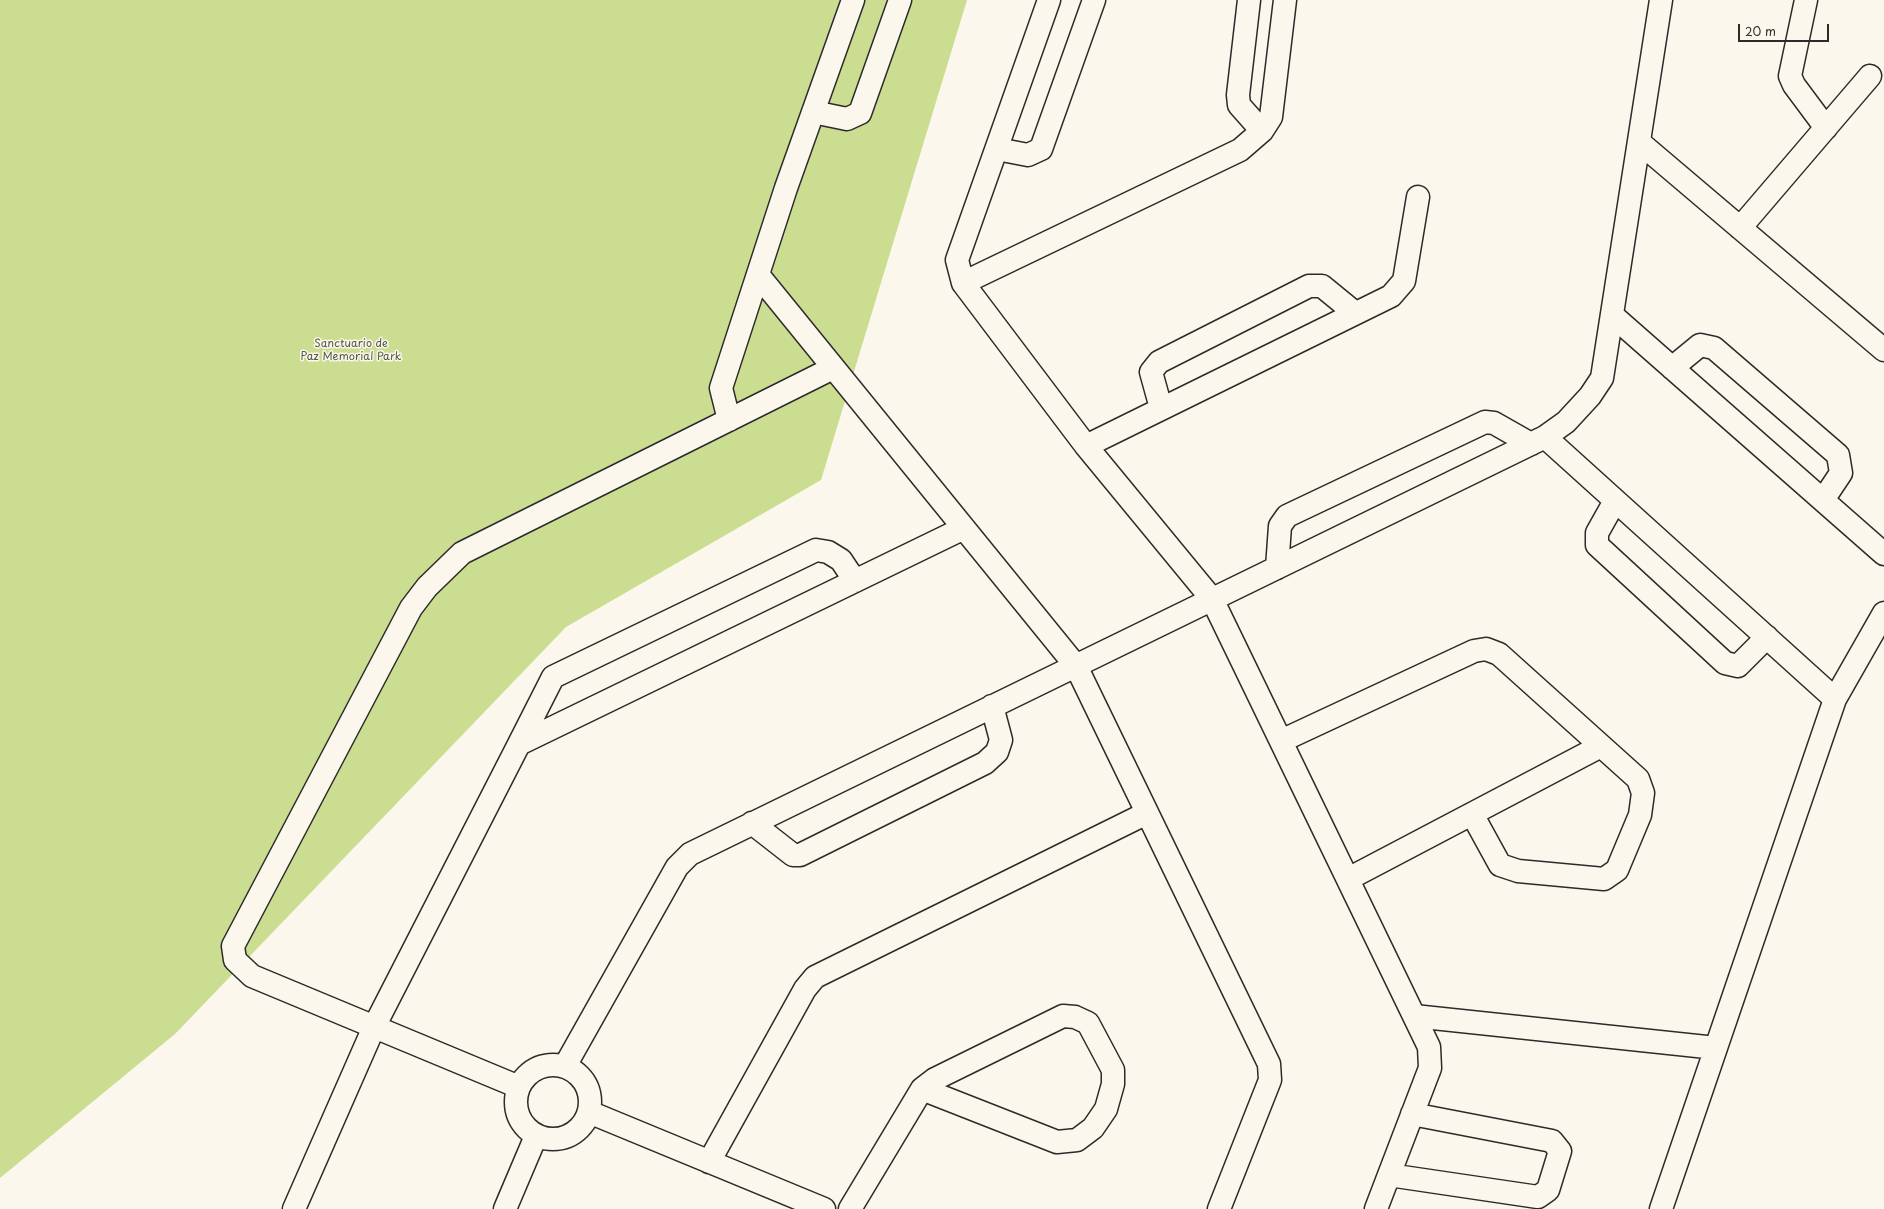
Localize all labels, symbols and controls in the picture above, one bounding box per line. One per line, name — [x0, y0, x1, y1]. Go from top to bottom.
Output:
scale bar — [1740, 16, 1831, 42]
text: 20 m — [1745, 22, 1776, 40]
park label: Sanctuario de Paz Memorial Park — [301, 337, 401, 363]

